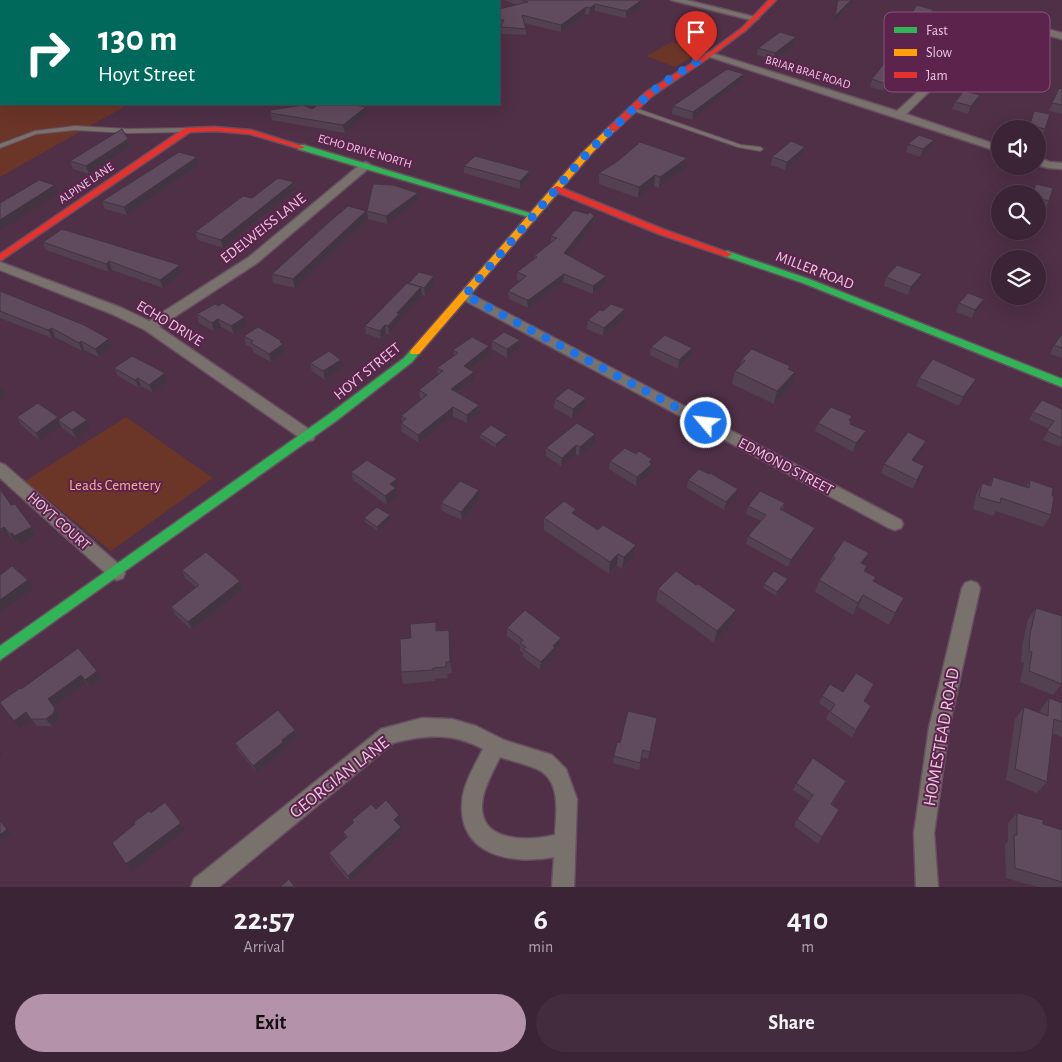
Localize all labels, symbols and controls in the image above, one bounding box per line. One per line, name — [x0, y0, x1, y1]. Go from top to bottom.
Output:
pin — [675, 11, 717, 62]
legend — [884, 12, 1050, 92]
icon: arrive — [682, 18, 710, 46]
icon: right — [15, 20, 80, 85]
text: 130 m — [98, 22, 177, 57]
text: Fast — [926, 24, 948, 38]
text: Slow — [926, 46, 953, 60]
street label: BRIAR BRAE ROAD — [764, 53, 852, 91]
text: Hoyt Street — [98, 63, 195, 85]
text: Jam — [926, 69, 948, 83]
map controls — [991, 120, 1046, 305]
button: sound — [991, 120, 1046, 175]
street label: ECHO DRIVE NORTH — [317, 132, 413, 170]
street label: ALPINE LANE — [56, 160, 116, 206]
button: search — [991, 185, 1046, 240]
street label: EDELWEISS LANE — [218, 191, 309, 266]
street label: MILLER ROAD — [774, 249, 856, 292]
button: layers — [991, 250, 1046, 305]
street label: ECHO DRIVE — [134, 298, 205, 349]
street label: HOYT STREET — [331, 340, 404, 403]
position arrow — [679, 396, 731, 448]
street label: EDMOND STREET — [736, 435, 836, 498]
park label: Leads Cemetery — [69, 478, 162, 493]
street label: HOYT COURT — [24, 490, 93, 554]
street label: HOMESTEAD ROAD — [921, 667, 963, 808]
street label: GEORGIAN LANE — [287, 733, 393, 822]
text: 22:57 — [234, 905, 295, 935]
text: 6 — [534, 905, 548, 935]
text: 410 — [787, 905, 828, 935]
text: Arrival — [244, 939, 285, 955]
text: min — [528, 939, 553, 955]
text: m — [801, 939, 814, 955]
button: Exit — [15, 994, 526, 1052]
button: Share — [536, 994, 1047, 1052]

